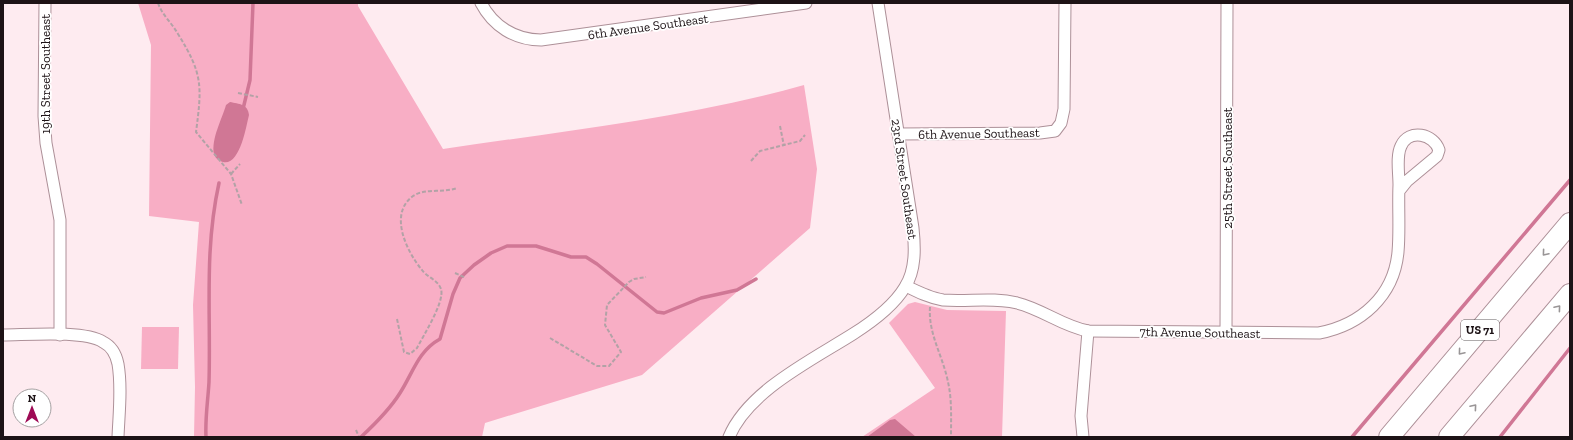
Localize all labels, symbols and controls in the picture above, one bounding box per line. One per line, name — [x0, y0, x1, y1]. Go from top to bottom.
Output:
street label: 6th Avenue Southeast — [587, 11, 709, 42]
street label: 19th Street Southeast — [38, 14, 53, 134]
street label: 25th Street Southeast — [1220, 107, 1235, 229]
street label: 23rd Street Southeast — [889, 118, 920, 241]
street label: 6th Avenue Southeast — [918, 125, 1040, 142]
one-way arrow — [1542, 248, 1549, 256]
one-way arrow — [1554, 305, 1561, 313]
road number: US 71 — [1461, 320, 1499, 340]
street label: 7th Avenue Southeast — [1140, 324, 1261, 341]
one-way arrow — [1459, 348, 1466, 355]
north arrow — [12, 388, 52, 428]
text: N — [28, 392, 37, 405]
one-way arrow — [1470, 405, 1477, 412]

